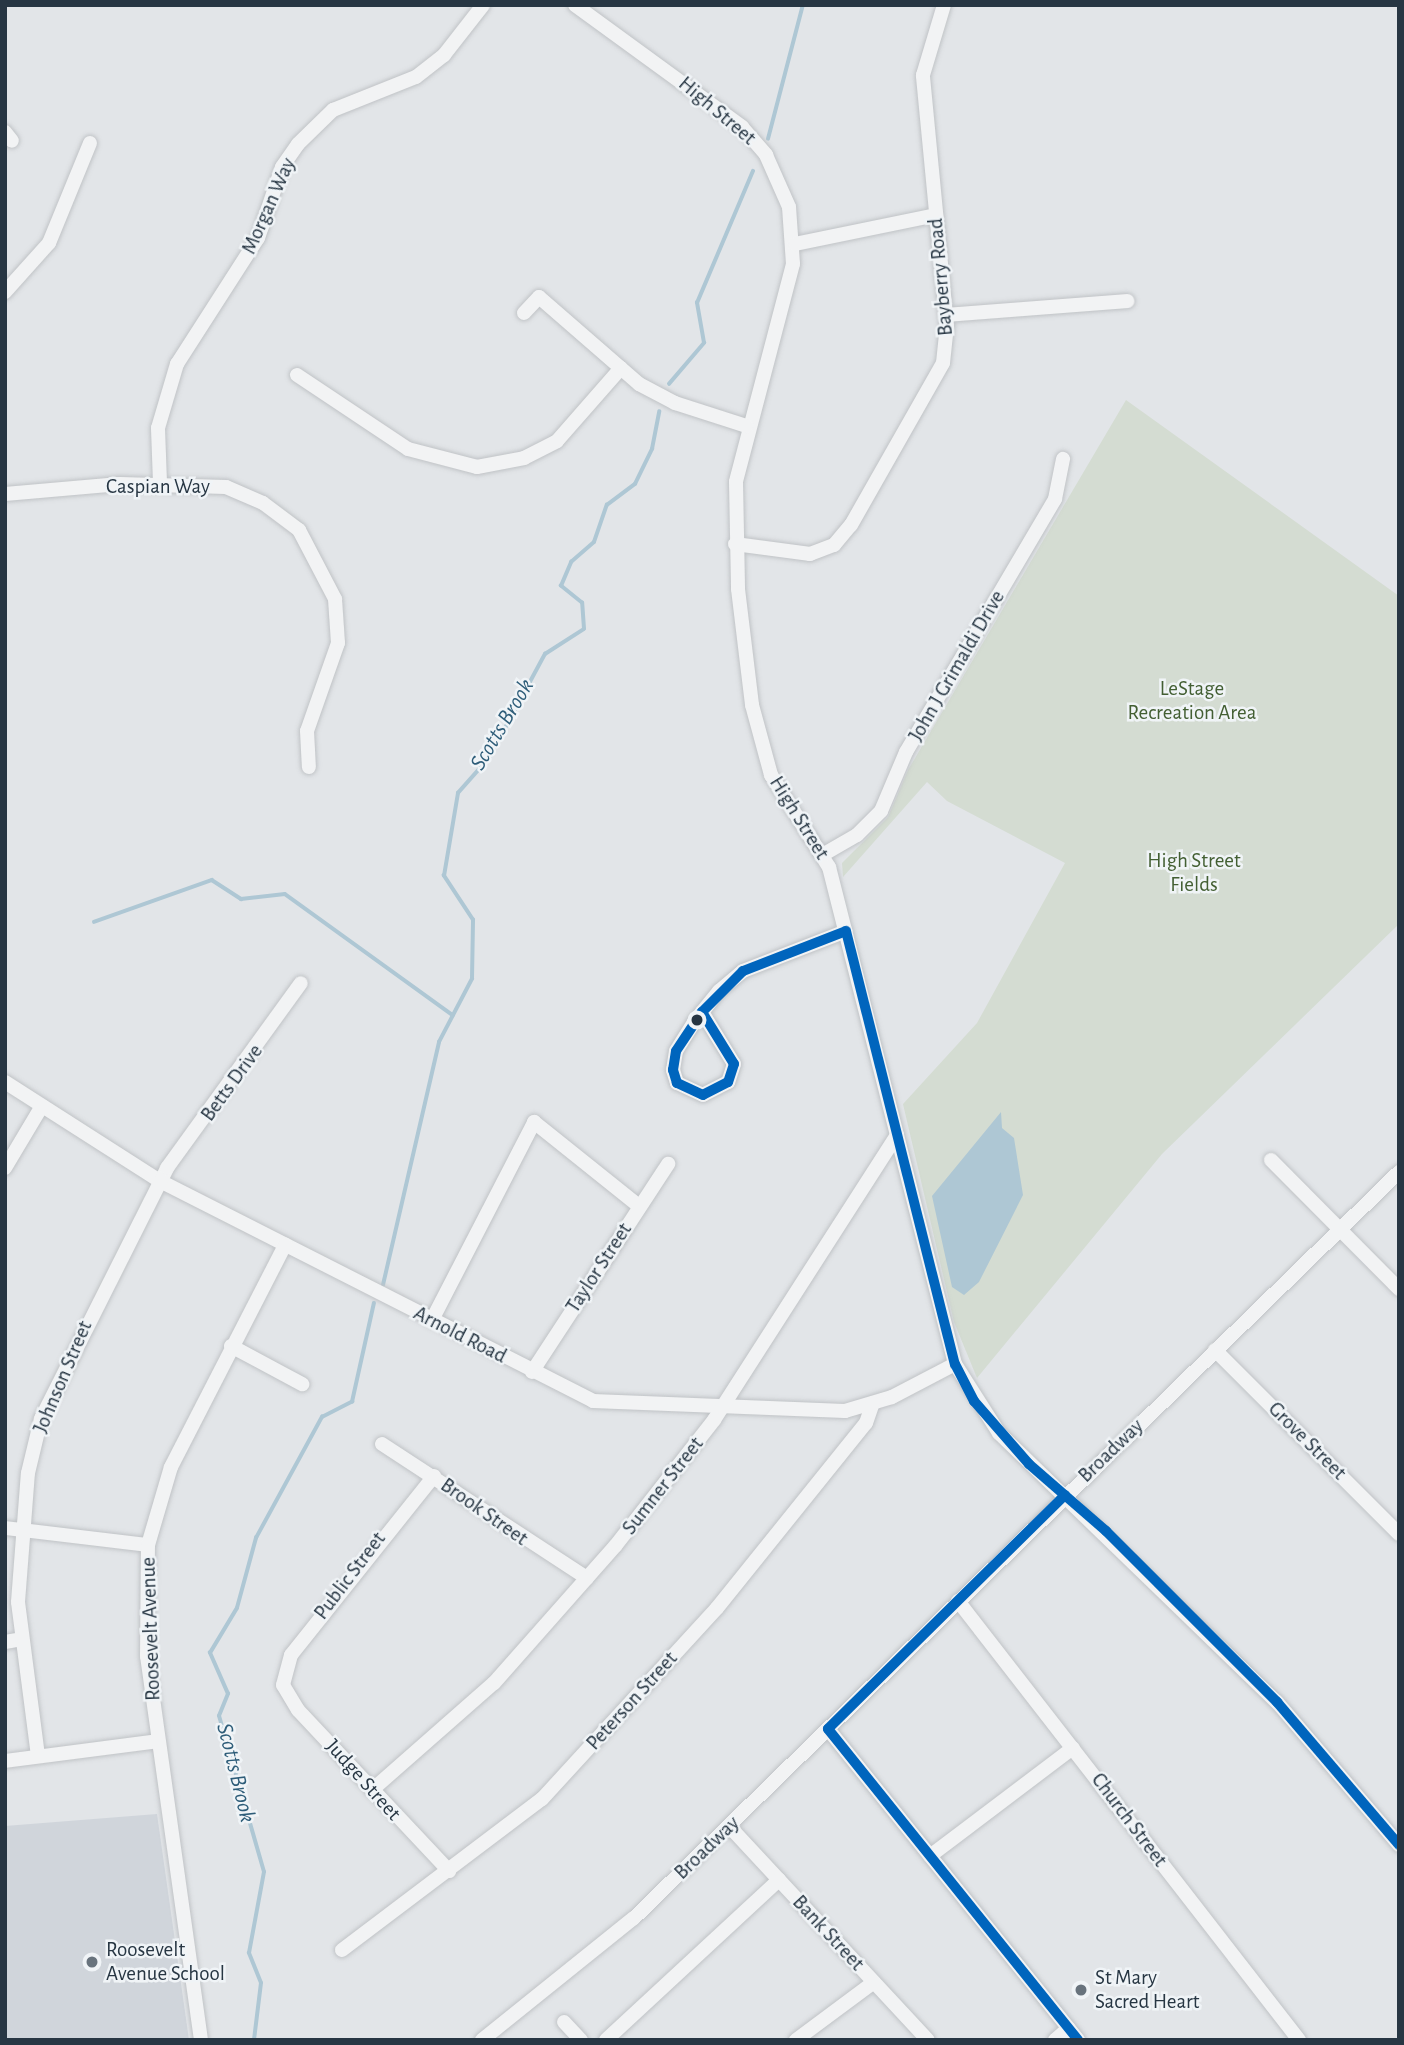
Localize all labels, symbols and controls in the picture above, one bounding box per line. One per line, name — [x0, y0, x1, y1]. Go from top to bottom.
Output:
street label: High Street — [673, 71, 761, 151]
street label: Morgan Way — [237, 154, 301, 258]
street label: Bayberry Road — [923, 217, 959, 337]
street label: Caspian Way — [106, 474, 210, 500]
street label: John J Grimaldi Drive — [904, 586, 1010, 746]
water label: Scotts Brook — [465, 674, 541, 776]
park label: LeStage Recreation Area — [1128, 676, 1256, 726]
street label: High Street — [764, 772, 834, 864]
park label: High Street Fields — [1147, 848, 1241, 898]
unlabelled marker — [690, 1013, 704, 1027]
street label: Betts Drive — [196, 1040, 268, 1126]
street label: Taylor Street — [561, 1218, 637, 1318]
street label: Arnold Road — [409, 1301, 511, 1369]
street label: Johnson Street — [28, 1317, 98, 1437]
street label: Grove Street — [1263, 1397, 1351, 1485]
street label: Broadway — [1073, 1414, 1149, 1488]
street label: Sumner Street — [617, 1432, 709, 1540]
street label: Brook Street — [435, 1473, 533, 1551]
street label: Public Street — [309, 1527, 391, 1625]
street label: Roosevelt Avenue — [136, 1557, 166, 1701]
street label: Peterson Street — [581, 1646, 683, 1756]
water label: Scotts Brook — [209, 1720, 261, 1826]
street label: Judge Street — [320, 1734, 406, 1826]
street label: Church Street — [1086, 1768, 1172, 1872]
street label: Broadway — [669, 1811, 745, 1885]
street label: Bank Street — [787, 1890, 869, 1976]
place label: Roosevelt Avenue School — [106, 1937, 225, 1987]
marker: Roosevelt Avenue School — [84, 1954, 100, 1970]
place label: St Mary Sacred Heart — [1095, 1965, 1199, 2015]
marker: St Mary Sacred Heart — [1073, 1982, 1089, 1998]

